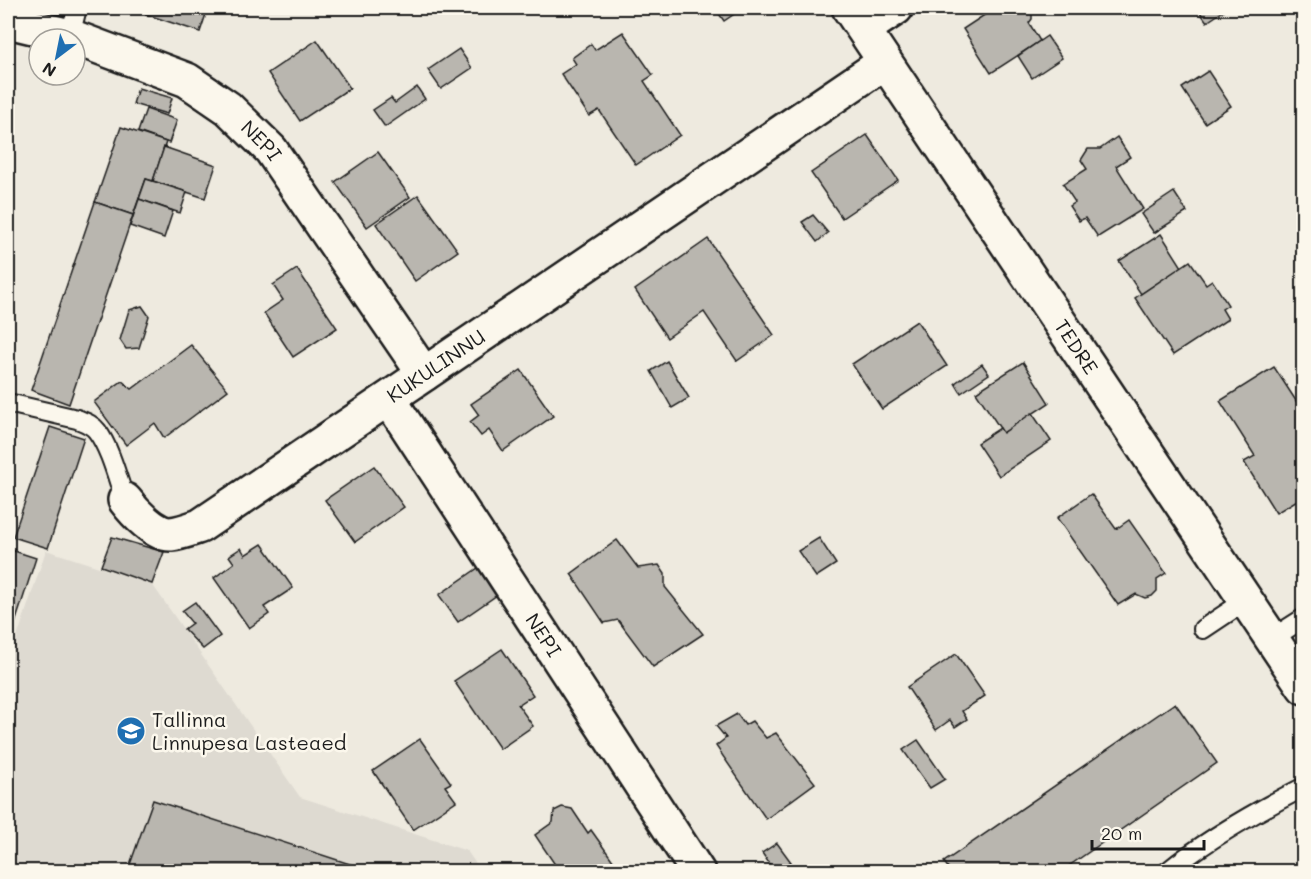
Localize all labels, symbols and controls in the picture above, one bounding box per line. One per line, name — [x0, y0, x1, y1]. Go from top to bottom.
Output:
north arrow — [27, 27, 87, 87]
text: N — [38, 58, 60, 82]
street label: NEPI — [236, 114, 288, 165]
street label: TEDRE — [1049, 314, 1105, 379]
street label: KUKULINNU — [381, 323, 490, 408]
street label: NEPI — [520, 608, 568, 662]
place label: Tallinna Linnupesa Lasteaed — [152, 706, 346, 755]
school or university icon: Tallinna Linnupesa Lasteaed — [115, 715, 147, 747]
scale bar — [1092, 813, 1204, 851]
text: 20 m — [1101, 821, 1142, 845]

